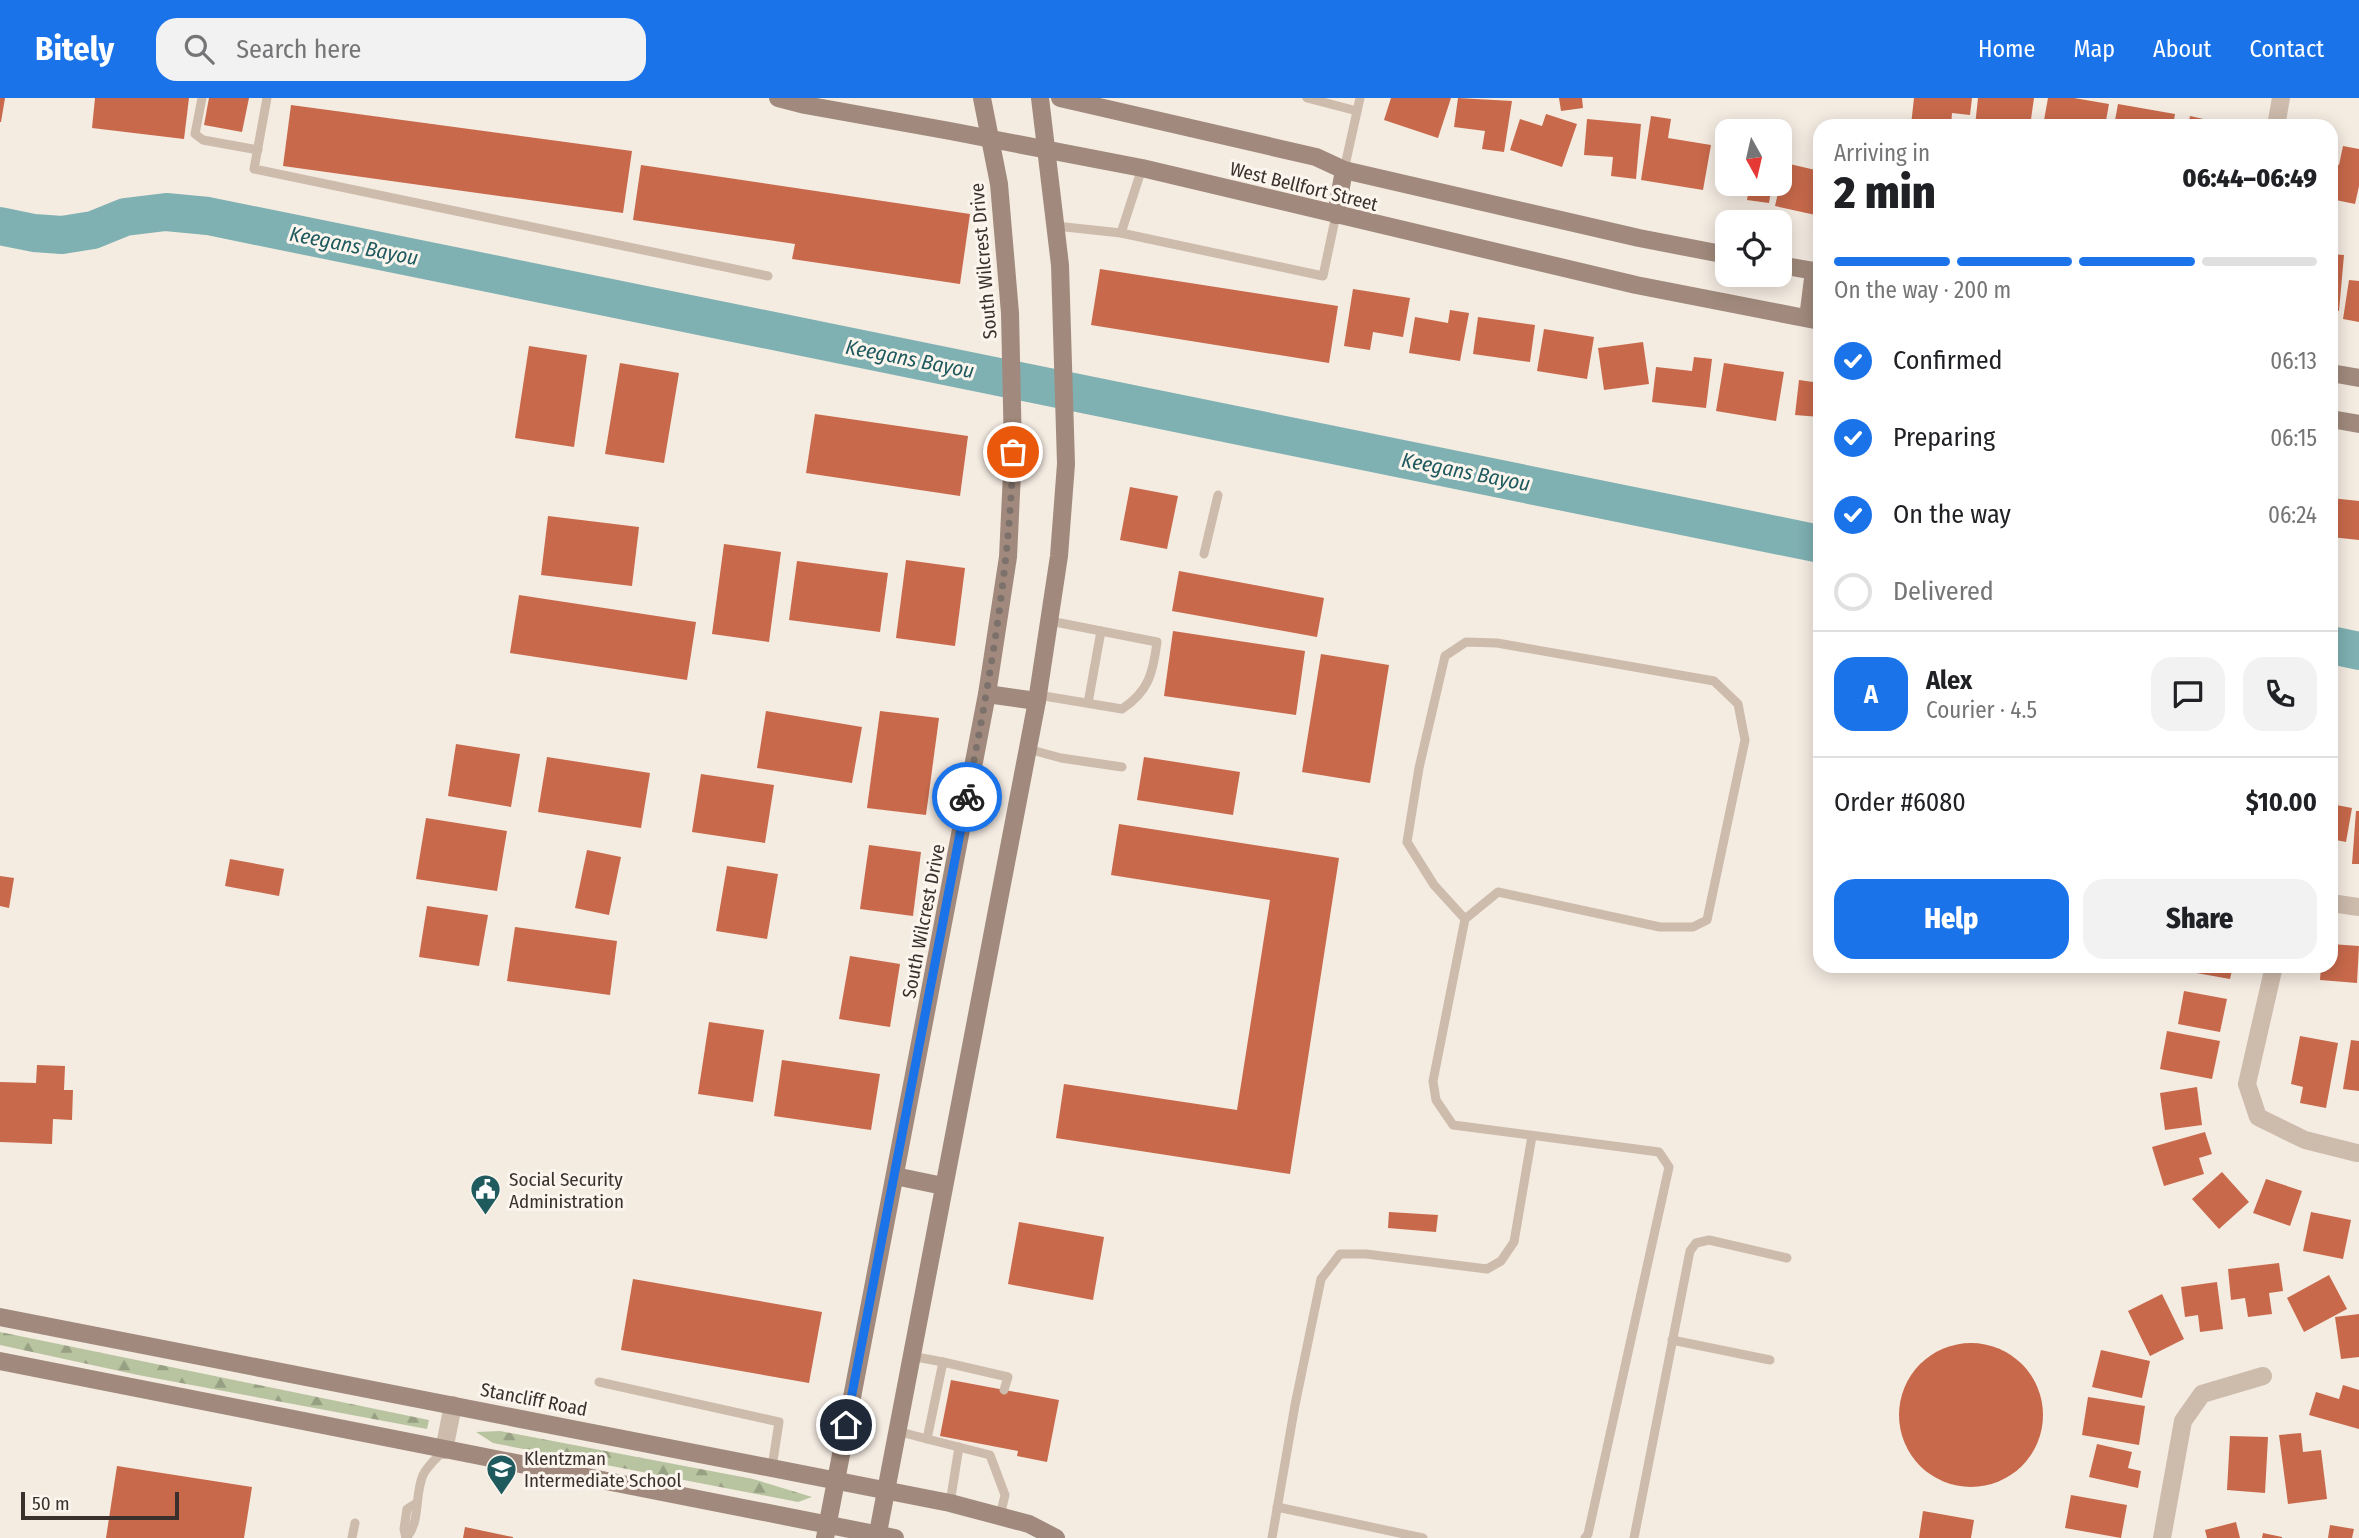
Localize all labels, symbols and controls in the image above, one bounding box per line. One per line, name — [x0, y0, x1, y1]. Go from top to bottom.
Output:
search box — [156, 18, 646, 81]
text: Bitely — [35, 29, 114, 69]
icon: search — [180, 30, 218, 68]
text: Search here — [236, 34, 361, 65]
text: Home — [1978, 35, 2035, 63]
text: Map — [2073, 35, 2115, 63]
text: About — [2153, 35, 2211, 63]
text: Contact — [2249, 35, 2324, 63]
north arrow — [1715, 119, 1792, 196]
map controls — [1715, 119, 1792, 287]
text: Arriving in — [1834, 139, 1930, 167]
street label: West Bellfort Street — [1228, 157, 1381, 216]
text: 06:44–06:49 — [2182, 163, 2317, 194]
text: 2 min — [1834, 165, 1936, 220]
street label: South Wilcrest Drive — [965, 182, 1002, 340]
button: locate — [1715, 210, 1792, 287]
water label: Keegans Bayou — [287, 221, 421, 271]
text: On the way · 200 m — [1834, 276, 2011, 304]
water label: Keegans Bayou — [843, 334, 977, 384]
icon: check — [1834, 342, 1872, 380]
text: Confirmed — [1893, 345, 2003, 376]
text: 06:13 — [2270, 347, 2317, 375]
icon: check — [1834, 419, 1872, 457]
pin — [983, 422, 1043, 482]
text: Preparing — [1893, 422, 1995, 453]
text: 06:15 — [2270, 424, 2317, 452]
icon: bag — [994, 433, 1032, 471]
water label: Keegans Bayou — [1399, 447, 1533, 497]
icon: check — [1834, 496, 1872, 534]
text: On the way — [1893, 499, 2011, 530]
text: 06:24 — [2268, 501, 2317, 529]
text: Delivered — [1893, 576, 1994, 607]
button: chat — [2151, 657, 2225, 731]
button: phone — [2243, 657, 2317, 731]
text: Alex — [1926, 665, 1972, 696]
text: A — [1864, 679, 1878, 710]
text: Courier · 4.5 — [1926, 696, 2037, 724]
courier — [932, 762, 1002, 832]
icon: bike — [948, 778, 986, 816]
text: Order #6080 — [1834, 787, 1966, 818]
text: $10.00 — [2246, 787, 2317, 818]
street label: South Wilcrest Drive — [897, 842, 950, 1000]
button: Help — [1834, 879, 2069, 959]
button: Share — [2083, 879, 2317, 959]
place label: Social Security Administration — [509, 1168, 624, 1213]
public building icon: Social Security Administration — [469, 1173, 503, 1217]
street label: Stancliff Road — [479, 1378, 589, 1421]
pin — [816, 1395, 876, 1455]
icon: home — [827, 1406, 865, 1444]
place label: Klentzman Intermediate School — [524, 1447, 682, 1492]
school or university icon: Klentzman Intermediate School — [484, 1452, 518, 1496]
scale bar — [21, 1489, 178, 1521]
text: 50 m — [32, 1492, 70, 1515]

